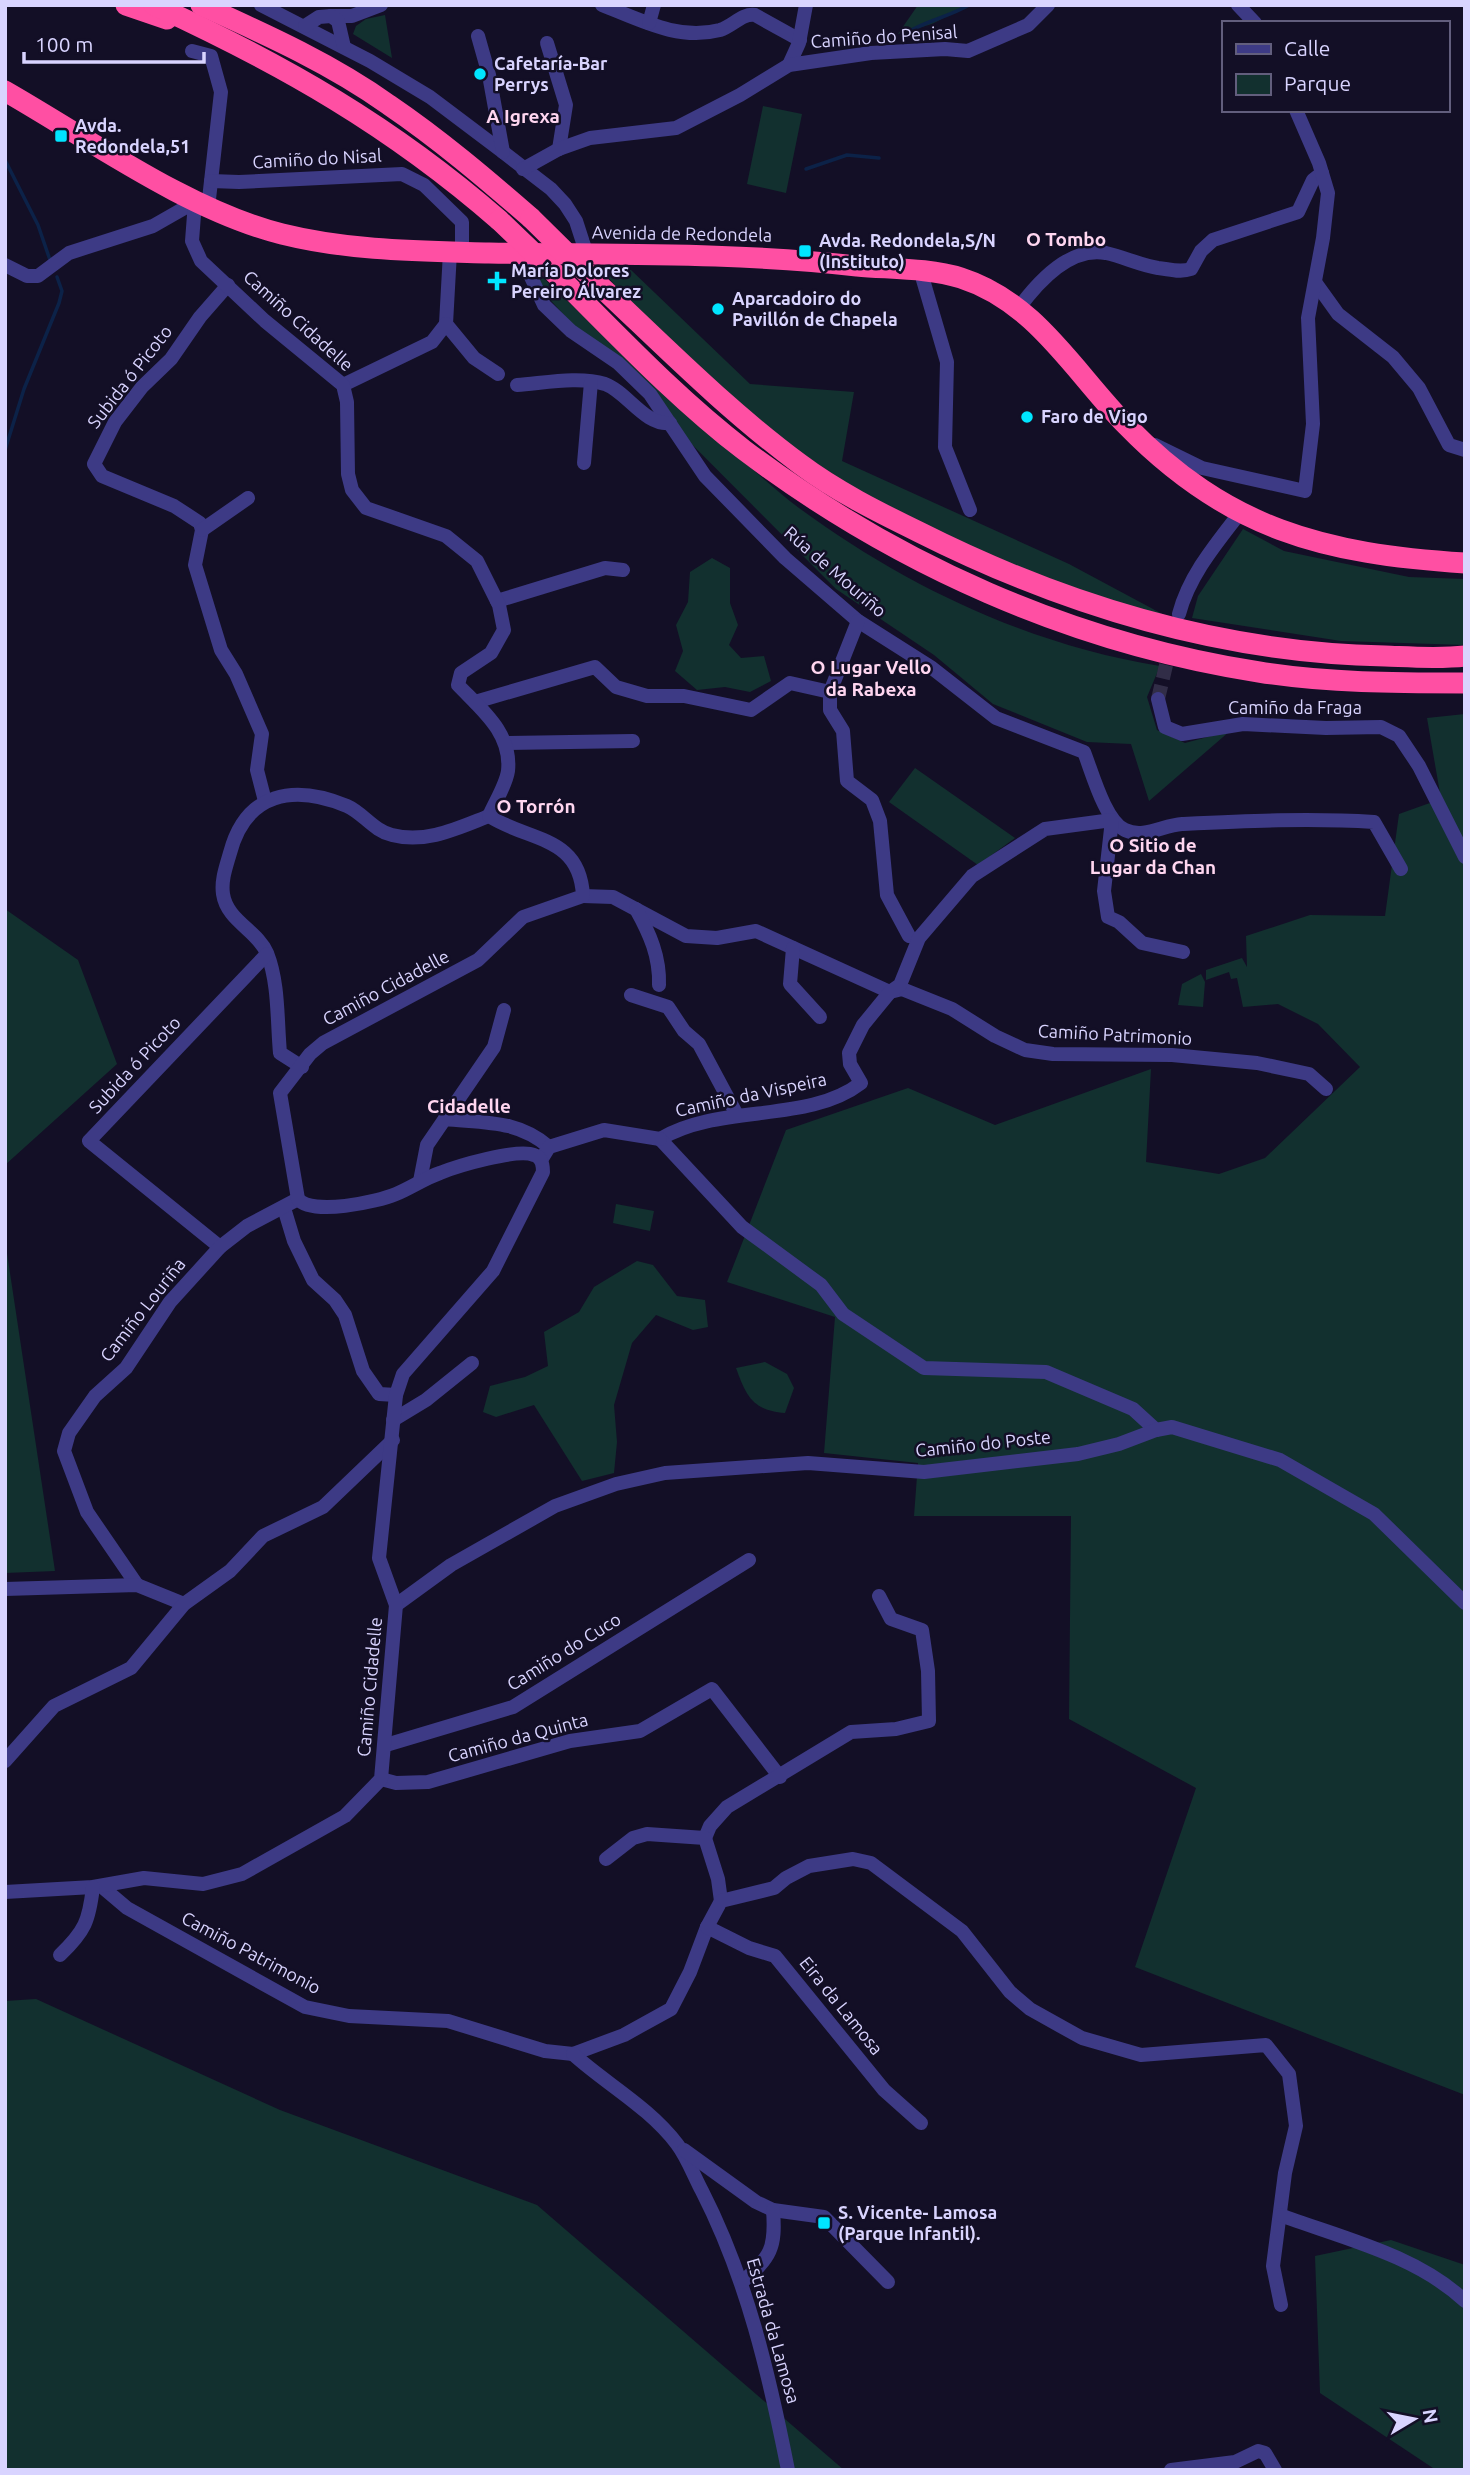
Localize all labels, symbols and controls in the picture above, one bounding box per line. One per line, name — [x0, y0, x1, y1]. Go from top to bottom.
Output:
scale bar — [24, 21, 205, 65]
street label: Camiño do Penisal — [810, 21, 958, 51]
legend — [1222, 21, 1449, 112]
text: 100 m — [35, 32, 93, 56]
text: Calle — [1284, 36, 1330, 60]
place label: Cafetaría-Bar Perrys — [494, 53, 608, 94]
marker: Cafetaría-Bar Perrys — [472, 66, 488, 82]
text: Parque — [1284, 71, 1351, 95]
district label: A Igrexa — [486, 105, 560, 127]
place label: Avda. Redondela,51 — [75, 115, 190, 156]
marker: Avda. Redondela,51 — [53, 128, 69, 144]
street label: Camiño do Nisal — [252, 145, 382, 171]
street label: Avenida de Redondela — [592, 221, 772, 245]
district label: O Tombo — [1026, 228, 1106, 250]
place label: Avda. Redondela,S/N (Instituto) — [819, 230, 996, 272]
marker: Avda. Redondela,S/N (Instituto) — [797, 243, 813, 259]
place label: María Dolores Pereiro Álvarez — [511, 260, 641, 301]
street label: Camiño Cidadelle — [240, 266, 357, 375]
marker: María Dolores Pereiro Álvarez — [489, 273, 505, 289]
place label: Aparcadoiro do Pavillón de Chapela — [732, 288, 898, 329]
marker: Aparcadoiro do Pavillón de Chapela — [710, 301, 726, 317]
street label: Subida ó Picoto — [83, 321, 175, 432]
place label: Faro de Vigo — [1041, 406, 1148, 426]
marker: Faro de Vigo — [1019, 409, 1035, 425]
street label: Rúa de Mouriño — [781, 522, 890, 621]
district label: O Lugar Vello da Rabexa — [810, 656, 932, 700]
street label: Camiño da Fraga — [1228, 697, 1362, 717]
district label: O Torrón — [496, 795, 576, 817]
district label: O Sitio de Lugar da Chan — [1090, 834, 1216, 878]
street label: Camiño Cidadelle — [319, 945, 452, 1029]
street label: Subida ó Picoto — [84, 1012, 184, 1117]
street label: Camiño Patrimonio — [1037, 1020, 1193, 1048]
street label: Camiño da Vispeira — [673, 1068, 828, 1120]
district label: Cidadelle — [427, 1095, 511, 1117]
street label: Camiño Louriña — [96, 1254, 189, 1365]
street label: Camiño do Poste — [914, 1426, 1052, 1460]
street label: Camiño do Cuco — [503, 1608, 624, 1694]
street label: Camiño Cidadelle — [353, 1616, 385, 1758]
street label: Camiño da Quinta — [445, 1709, 590, 1766]
street label: Camiño Patrimonio — [179, 1907, 324, 1997]
street label: Eira da Lamosa — [796, 1952, 887, 2058]
place label: S. Vicente- Lamosa (Parque Infantil). — [838, 2202, 997, 2244]
marker: S. Vicente- Lamosa (Parque Infantil). — [816, 2215, 832, 2231]
street label: Estrada da Lamosa — [744, 2256, 804, 2406]
north arrow — [1379, 2384, 1449, 2454]
text: N — [1419, 2407, 1443, 2425]

